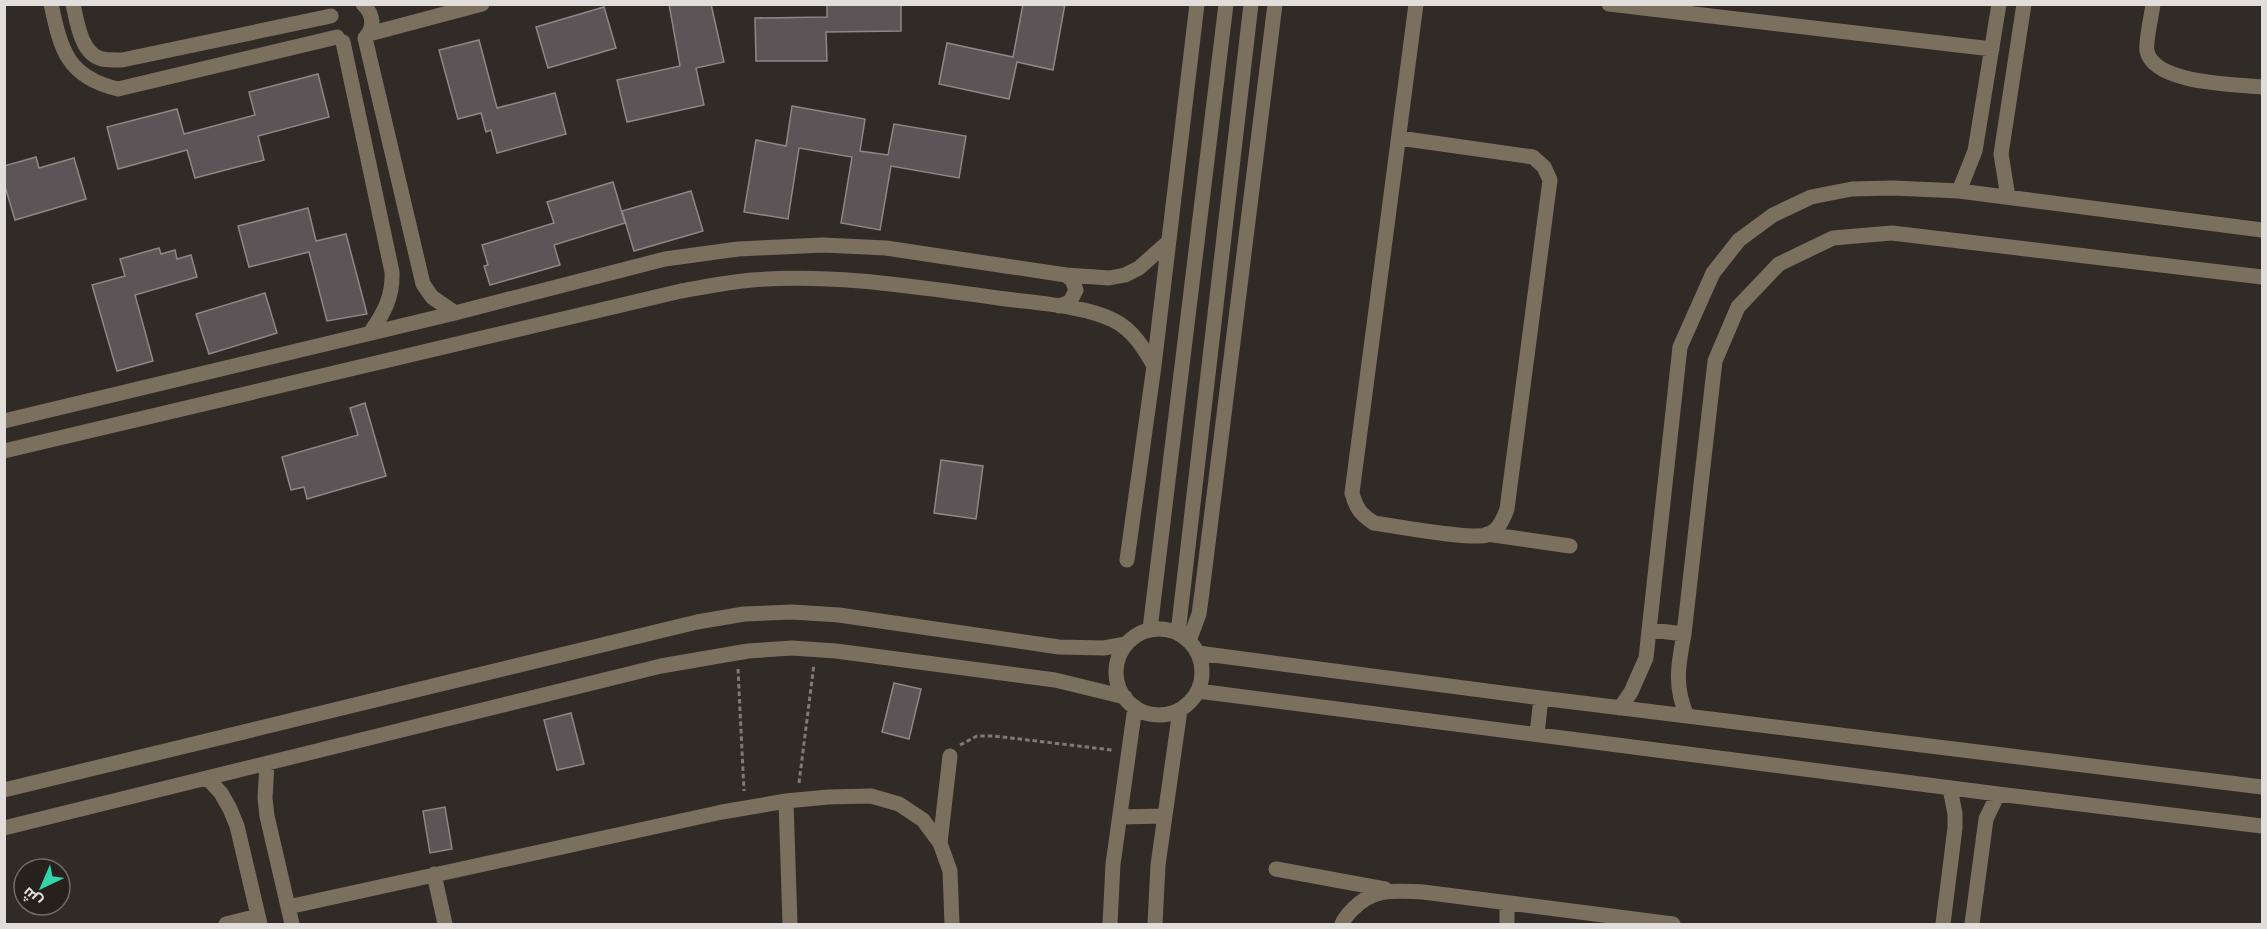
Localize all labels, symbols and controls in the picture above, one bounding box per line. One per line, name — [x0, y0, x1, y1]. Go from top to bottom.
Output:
north arrow — [12, 857, 72, 917]
text: ش — [19, 883, 46, 911]

